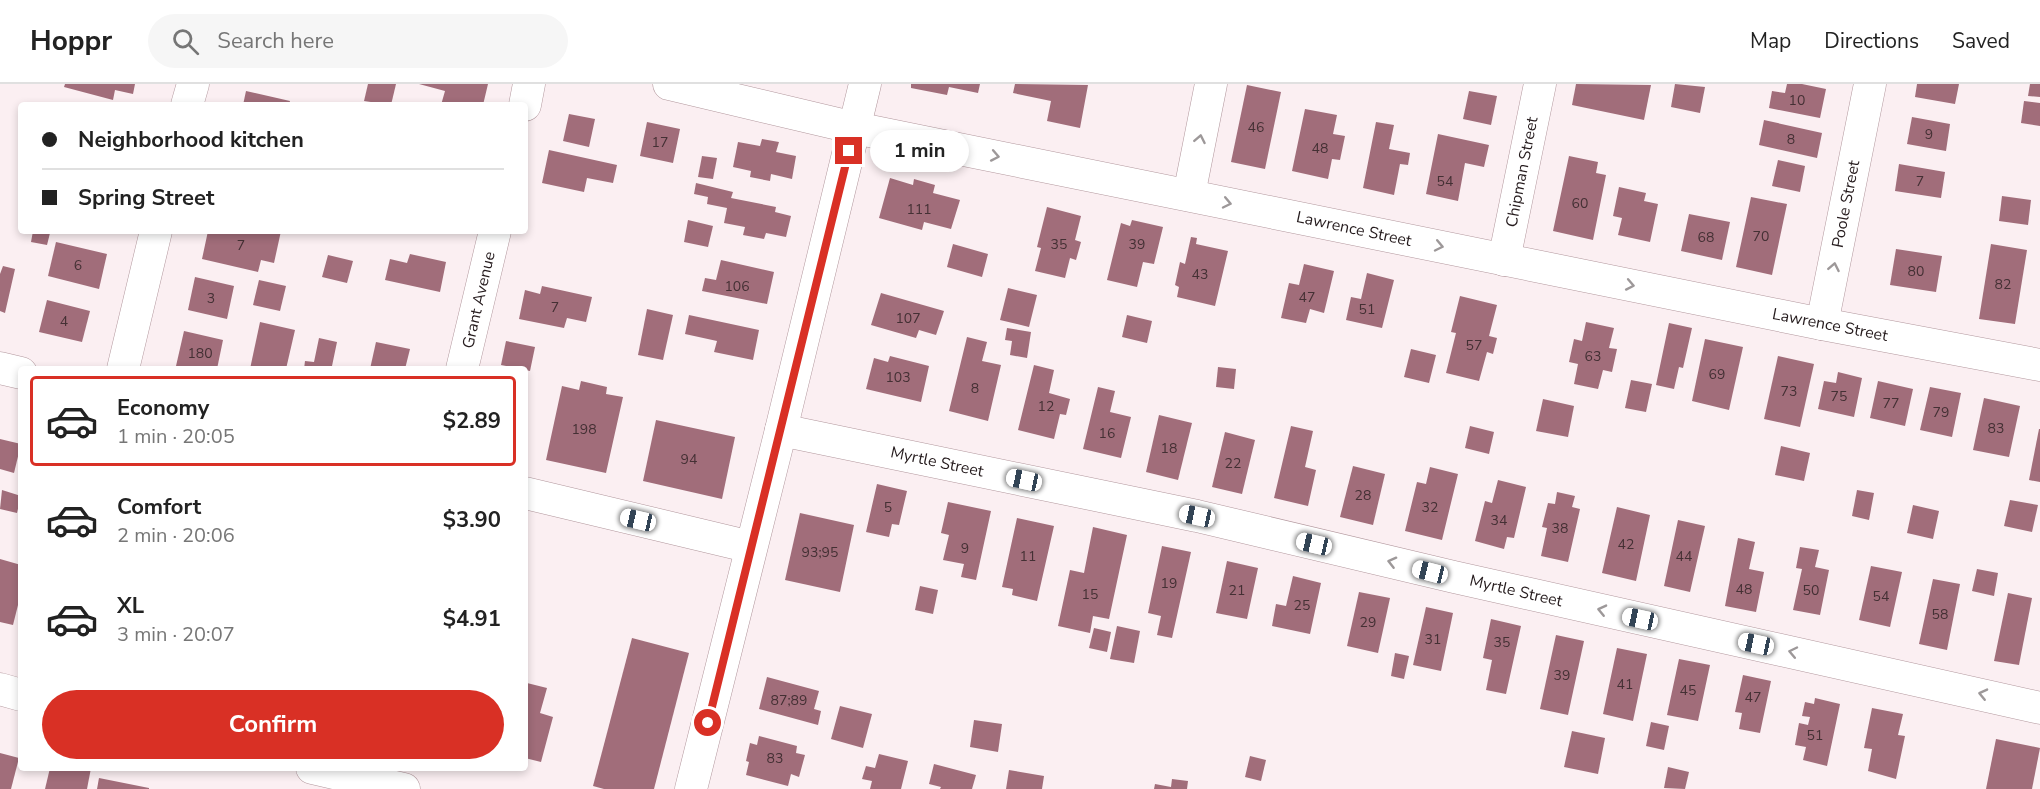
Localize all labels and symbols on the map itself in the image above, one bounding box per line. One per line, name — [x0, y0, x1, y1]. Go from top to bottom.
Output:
house number: 10 — [1789, 91, 1805, 110]
street label: Chipman Street — [1501, 115, 1544, 229]
house number: 46 — [1248, 118, 1264, 137]
house number: 9 — [1925, 125, 1933, 144]
callout: 1 min — [870, 130, 969, 172]
house number: 8 — [1787, 130, 1795, 149]
house number: 17 — [652, 133, 668, 152]
one-way arrow — [1193, 135, 1206, 145]
route end — [835, 137, 862, 164]
house number: 48 — [1312, 139, 1328, 158]
one-way arrow — [990, 149, 1000, 162]
street label: Poole Street — [1827, 158, 1865, 250]
house number: 54 — [1437, 172, 1453, 191]
house number: 7 — [1916, 172, 1924, 191]
house number: 60 — [1572, 194, 1588, 213]
one-way arrow — [1222, 195, 1232, 208]
house number: 111 — [906, 200, 932, 219]
street label: Lawrence Street — [1294, 206, 1414, 252]
house number: 70 — [1753, 227, 1769, 246]
house number: 68 — [1698, 228, 1714, 247]
house number: 35 — [1051, 235, 1067, 254]
house number: 39 — [1129, 235, 1145, 254]
house number: 7 — [237, 236, 245, 255]
one-way arrow — [1433, 239, 1443, 252]
street label: Grant Avenue — [457, 249, 501, 351]
house number: 6 — [74, 256, 82, 275]
one-way arrow — [1827, 262, 1840, 272]
house number: 80 — [1908, 262, 1924, 281]
house number: 43 — [1192, 265, 1208, 284]
house number: 82 — [1995, 275, 2011, 294]
house number: 106 — [724, 277, 750, 296]
one-way arrow — [1625, 278, 1635, 291]
house number: 47 — [1299, 288, 1315, 307]
house number: 3 — [207, 289, 215, 308]
house number: 7 — [551, 298, 559, 317]
house number: 51 — [1359, 300, 1375, 319]
street label: Lawrence Street — [1770, 303, 1890, 347]
house number: 107 — [895, 309, 921, 328]
house number: 4 — [60, 312, 68, 331]
house number: 57 — [1466, 336, 1482, 355]
house number: 180 — [187, 344, 213, 363]
house number: 63 — [1585, 347, 1601, 366]
house number: 69 — [1709, 365, 1725, 384]
house number: 103 — [885, 368, 911, 387]
house number: 8 — [971, 379, 979, 398]
house number: 73 — [1781, 382, 1797, 401]
house number: 75 — [1831, 387, 1847, 406]
house number: 77 — [1883, 394, 1899, 413]
house number: 12 — [1038, 397, 1054, 416]
house number: 79 — [1933, 403, 1949, 422]
house number: 83 — [1988, 419, 2004, 438]
house number: 198 — [571, 420, 597, 439]
house number: 16 — [1099, 424, 1115, 443]
house number: 18 — [1161, 439, 1177, 458]
street label: Myrtle Street — [888, 441, 986, 483]
house number: 94 — [681, 450, 697, 469]
house number: 22 — [1225, 454, 1241, 473]
car — [1005, 467, 1043, 493]
house number: 28 — [1355, 486, 1371, 505]
house number: 5 — [884, 498, 892, 517]
house number: 32 — [1422, 498, 1438, 517]
car — [1178, 503, 1216, 529]
car — [618, 507, 658, 533]
house number: 34 — [1491, 511, 1507, 530]
house number: 38 — [1552, 519, 1568, 538]
car — [1294, 531, 1334, 557]
house number: 42 — [1618, 535, 1634, 554]
house number: 9 — [961, 539, 969, 558]
house number: 93;95 — [802, 543, 838, 562]
house number: 11 — [1020, 547, 1036, 566]
house number: 44 — [1676, 547, 1692, 566]
one-way arrow — [1387, 557, 1397, 570]
car — [1410, 559, 1450, 585]
street label: Myrtle Street — [1467, 570, 1565, 612]
house number: 19 — [1161, 574, 1177, 593]
house number: 48 — [1736, 580, 1752, 599]
house number: 21 — [1229, 581, 1245, 600]
house number: 50 — [1803, 581, 1819, 600]
house number: 15 — [1082, 585, 1098, 604]
house number: 54 — [1873, 587, 1889, 606]
house number: 25 — [1294, 596, 1310, 615]
one-way arrow — [1597, 605, 1607, 618]
house number: 58 — [1932, 605, 1948, 624]
car — [1621, 606, 1659, 632]
house number: 29 — [1360, 613, 1376, 632]
house number: 31 — [1425, 630, 1441, 649]
car — [1737, 631, 1775, 657]
house number: 35 — [1494, 633, 1510, 652]
one-way arrow — [1788, 647, 1798, 660]
house number: 39 — [1554, 666, 1570, 685]
house number: 41 — [1617, 675, 1633, 694]
house number: 45 — [1680, 681, 1696, 700]
house number: 47 — [1745, 688, 1761, 707]
one-way arrow — [1978, 689, 1988, 702]
house number: 87;89 — [771, 691, 807, 710]
route start — [694, 709, 721, 736]
house number: 51 — [1807, 726, 1823, 745]
house number: 83 — [767, 749, 783, 768]

